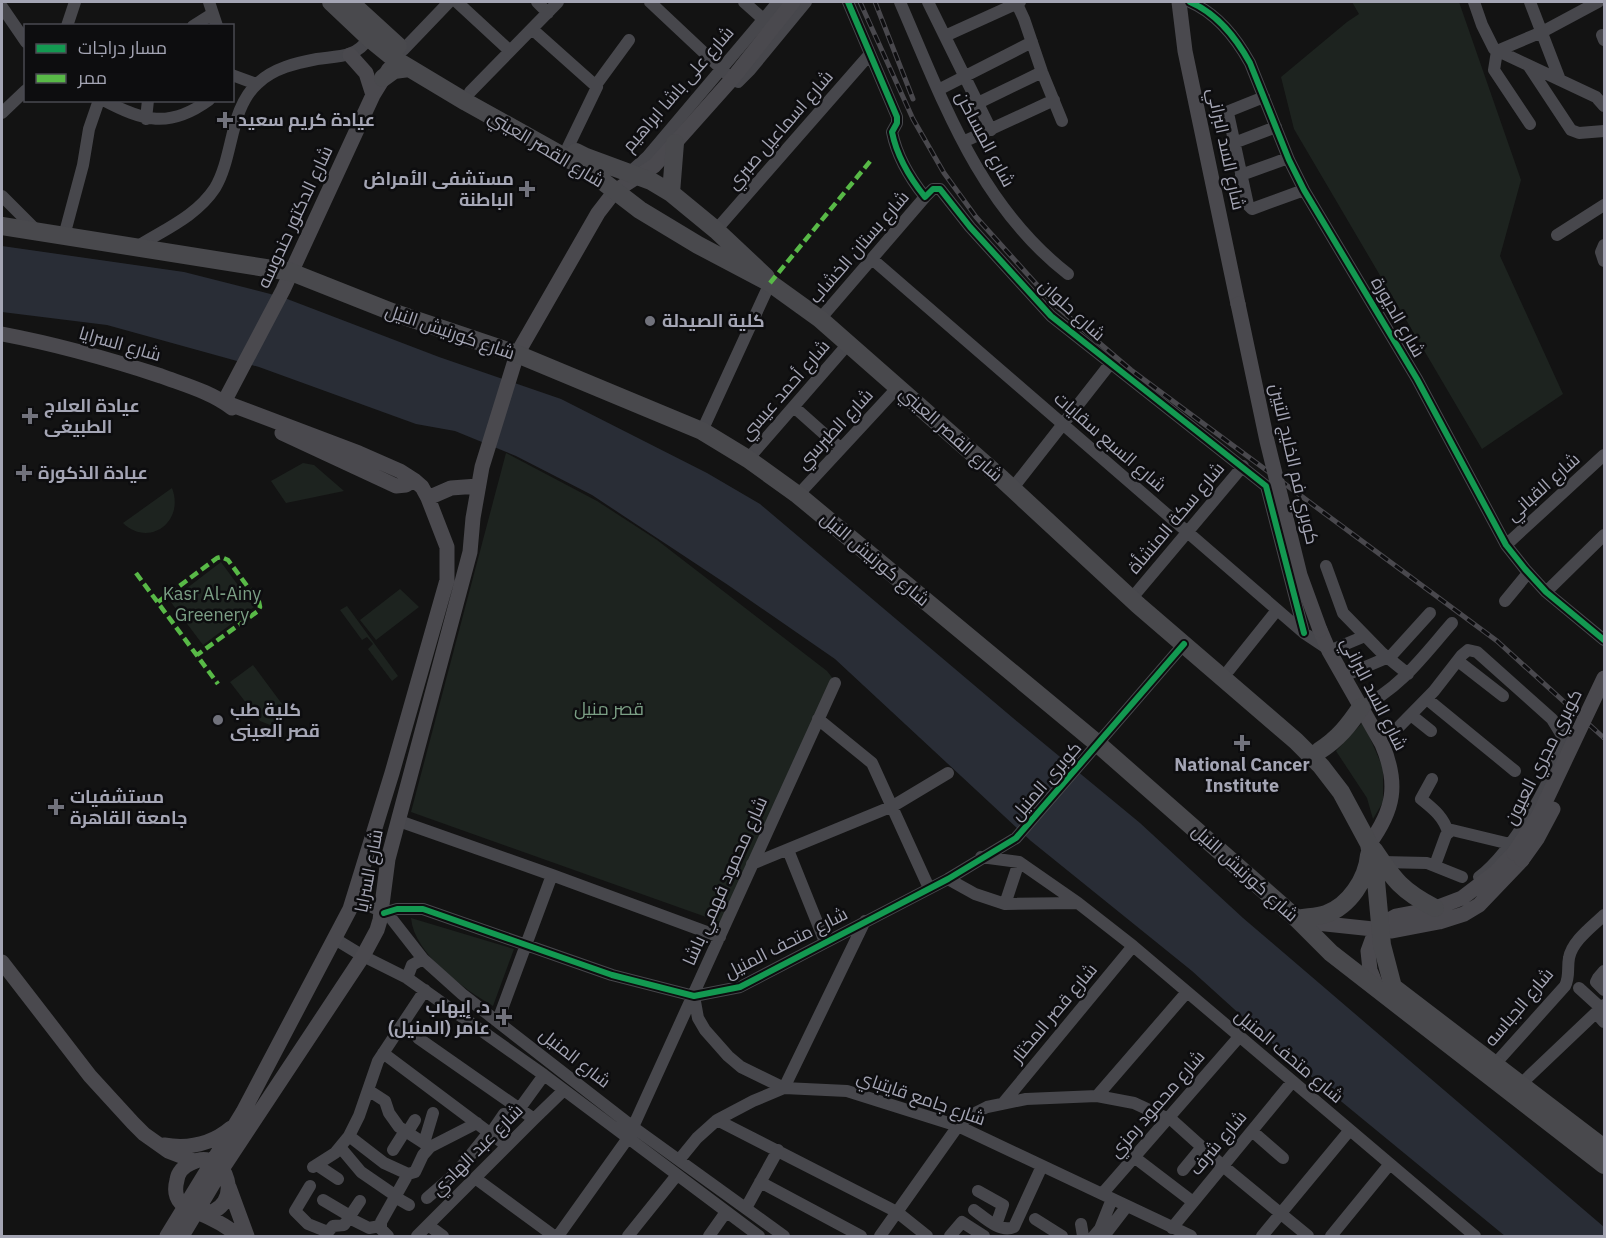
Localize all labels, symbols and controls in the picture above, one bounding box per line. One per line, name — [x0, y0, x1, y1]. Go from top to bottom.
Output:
street label: شارع على باشا ابراهيم — [617, 21, 739, 157]
legend — [24, 24, 234, 102]
text: مسار دراجات — [78, 36, 167, 59]
street label: شارع اسماعيل صبري — [722, 65, 840, 196]
text: ممر — [77, 66, 107, 89]
street label: شارع السد البراني — [1199, 86, 1251, 213]
street label: شارع المساكن — [950, 87, 1020, 191]
street label: شارع القصر العيني — [483, 105, 608, 195]
place label: عيادة كريم سعيد — [238, 108, 375, 132]
marker: عيادة كريم سعيد — [216, 111, 234, 129]
street label: شارع الدكتور حندوسه — [251, 142, 339, 292]
place label: مستشفى الأمراض الباطنة — [364, 167, 514, 211]
marker: مستشفى الأمراض الباطنة — [518, 180, 536, 198]
street label: شارع بستان الخشاب — [803, 186, 915, 308]
street label: شارع الديورة — [1365, 272, 1431, 362]
street label: شارع حلوان — [1034, 274, 1110, 346]
street label: شارع كورنيش النيل — [382, 299, 518, 365]
place label: كلية الصيدلة — [662, 309, 765, 332]
marker: كلية الصيدلة — [643, 314, 657, 328]
street label: شارع السرايا — [76, 321, 164, 367]
street label: شارع أحمد عيسي — [735, 335, 836, 446]
street label: شارع القصر العيني — [893, 381, 1008, 488]
street label: كوبري فم الخليج التبين — [1262, 381, 1324, 547]
street label: شارع الطبرسي — [791, 383, 879, 475]
street label: شارع السبع سقايات — [1049, 387, 1171, 497]
place label: عيادة العلاج الطبيغى — [44, 394, 140, 438]
marker: عيادة العلاج الطبيغى — [21, 407, 39, 425]
street label: شارع القباني — [1501, 447, 1586, 528]
street label: شارع سكة المنشأة — [1122, 457, 1230, 579]
place label: عيادة الذكورة — [38, 461, 148, 484]
marker: عيادة الذكورة — [15, 464, 33, 482]
street label: شارع كورنيش النيل — [815, 506, 935, 612]
park label: Kasr Al-Ainy Greenery — [163, 582, 261, 626]
street label: شارع السد البراني — [1333, 633, 1413, 756]
street label: كوبري مجري العيون — [1498, 685, 1589, 830]
park label: قصر منيل — [574, 697, 644, 720]
place label: كلية طب قصر العينى — [230, 698, 320, 742]
marker: كلية طب قصر العينى — [211, 713, 225, 727]
marker: National Cancer Institute — [1233, 734, 1251, 752]
street label: كوبرى المنيل — [1005, 736, 1086, 825]
place label: National Cancer Institute — [1174, 753, 1310, 797]
place label: مستشفيات جامعة القاهرة — [70, 785, 187, 829]
street label: شارع محمود فهمي باشا — [677, 793, 775, 970]
marker: مستشفيات جامعة القاهرة — [47, 798, 65, 816]
street label: شارع كورنيش النيل — [1187, 819, 1303, 927]
street label: شارع السرايا — [349, 827, 389, 915]
street label: شارع متحف المنيل — [720, 902, 852, 984]
street label: شارع قصر المختار — [1005, 958, 1103, 1068]
street label: شارع الجباسه — [1479, 963, 1559, 1051]
place label: د. إيهاب عامر (المنيل) — [388, 995, 490, 1039]
street label: شارع متحف المنيل — [1230, 1003, 1348, 1109]
marker: د. إيهاب عامر (المنيل) — [495, 1008, 513, 1026]
street label: شارع المنيل — [534, 1023, 616, 1093]
street label: شارع محمود رمزي — [1104, 1045, 1212, 1164]
street label: شارع جامع قايتباي — [853, 1065, 989, 1133]
street label: شارع عبد الهادي — [426, 1099, 530, 1203]
street label: شارع شرف — [1184, 1106, 1252, 1180]

